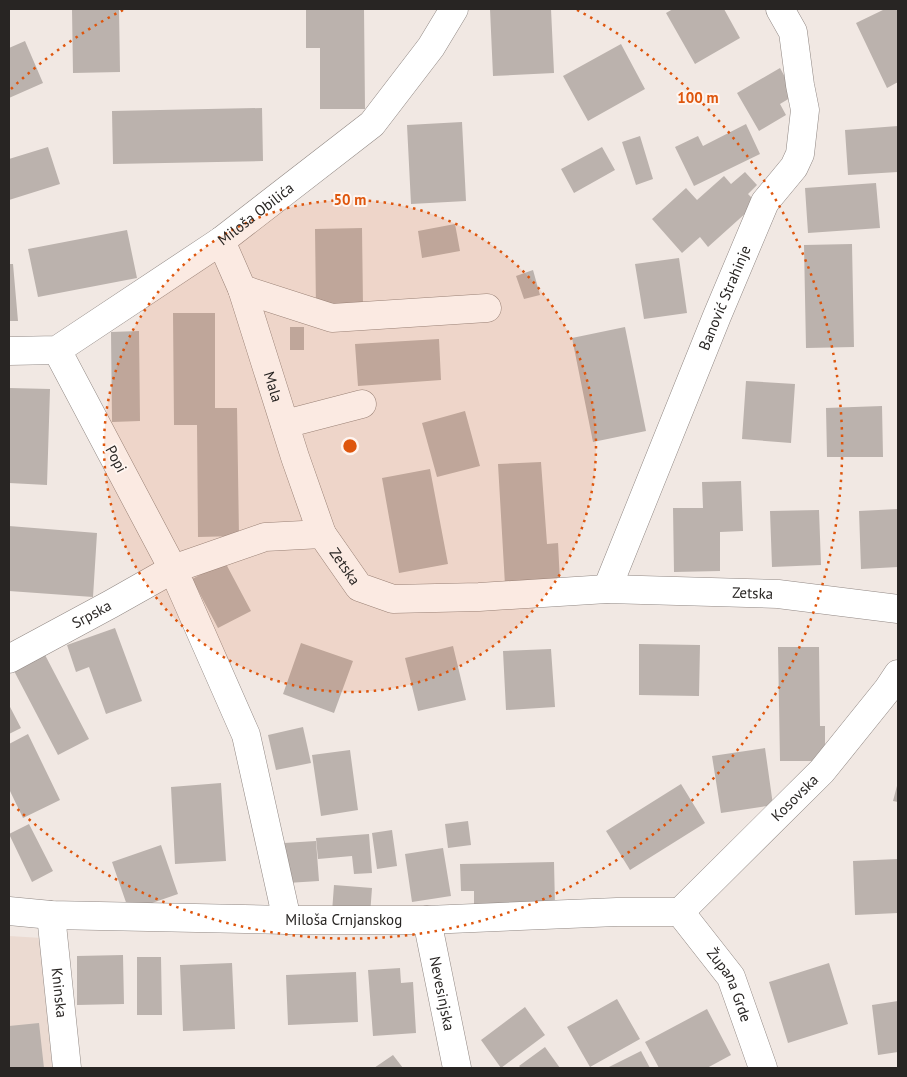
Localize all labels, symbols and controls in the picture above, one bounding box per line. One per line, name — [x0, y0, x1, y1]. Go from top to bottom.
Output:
text: 100 m — [677, 88, 719, 107]
street label: Miloša Obilića — [214, 178, 297, 249]
text: 50 m — [334, 190, 366, 209]
street label: Banović Strahinje — [694, 242, 755, 353]
street label: Mala — [260, 369, 287, 404]
centre of rings — [341, 437, 359, 455]
street label: Popi — [101, 442, 131, 476]
street label: Zetska — [326, 544, 365, 589]
street label: Zetska — [732, 583, 773, 603]
street label: Srpska — [68, 596, 115, 632]
street label: Kosovska — [767, 770, 822, 825]
street label: Miloša Crnjanskog — [285, 910, 402, 929]
street label: Župana Grde — [703, 944, 756, 1024]
street label: Nevesinjska — [426, 954, 459, 1032]
street label: Kninska — [48, 967, 72, 1018]

